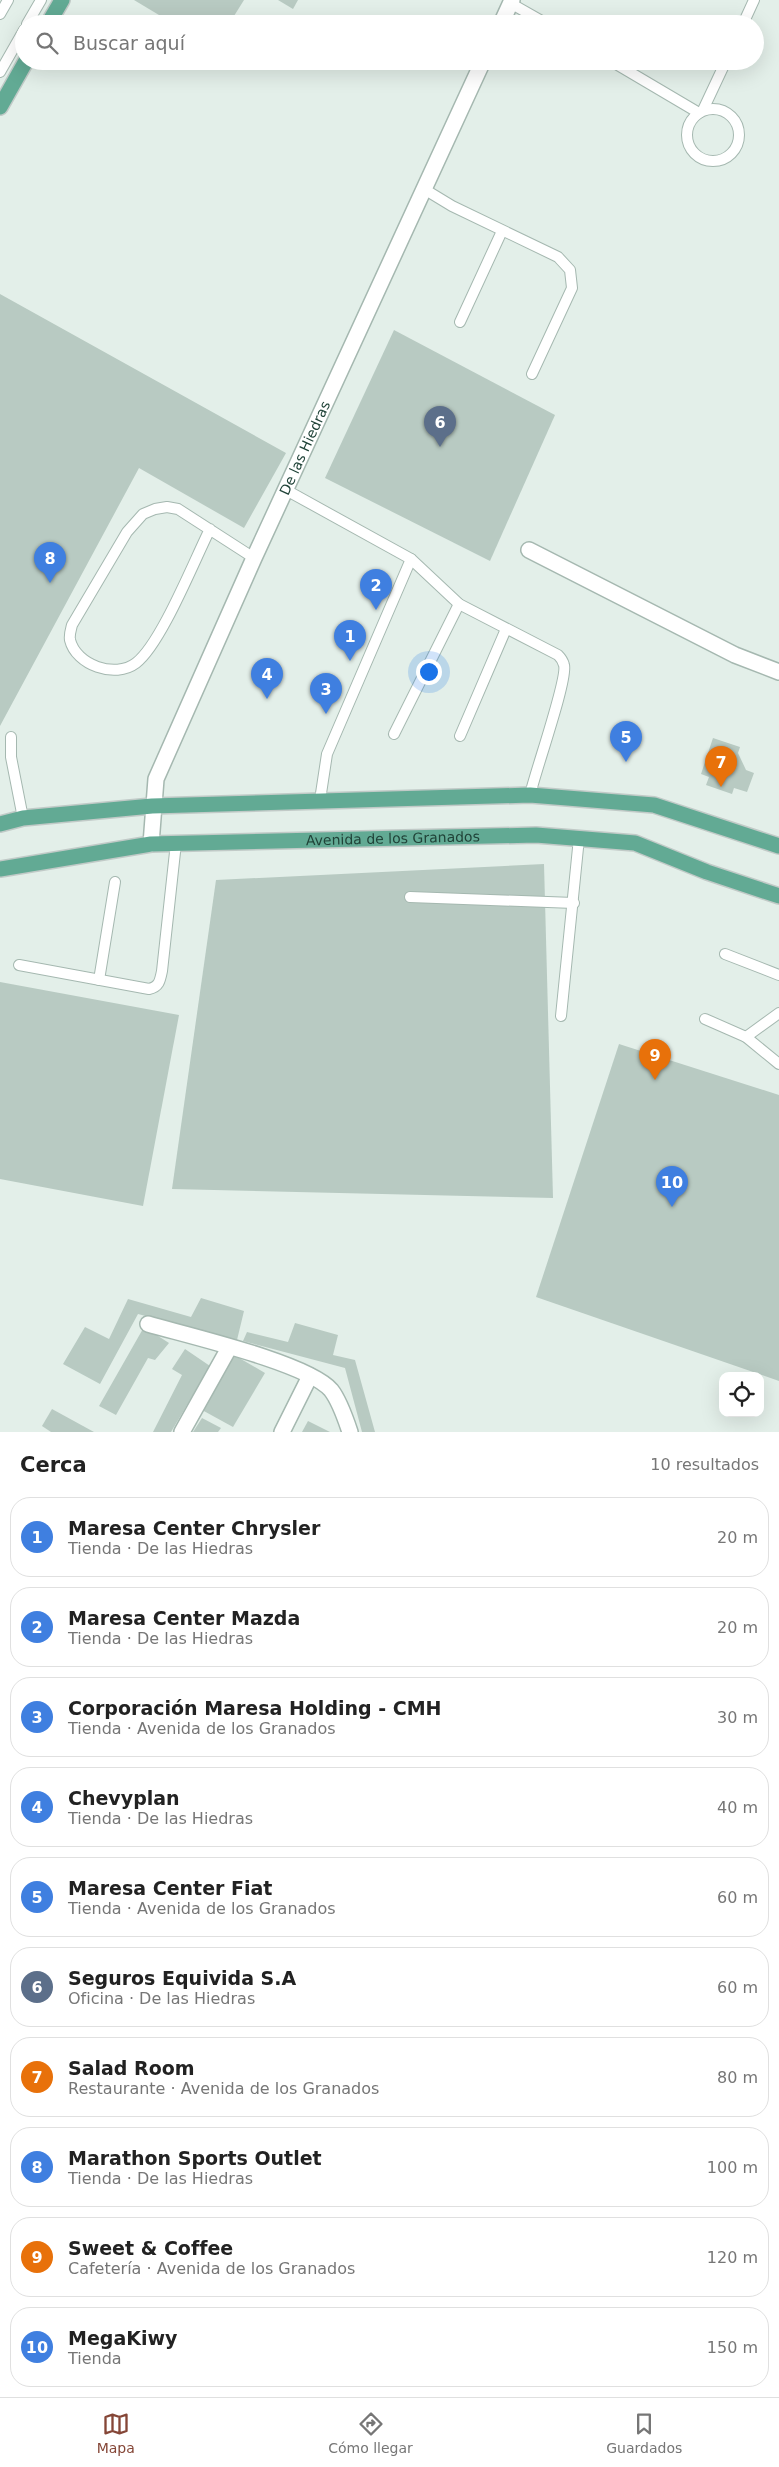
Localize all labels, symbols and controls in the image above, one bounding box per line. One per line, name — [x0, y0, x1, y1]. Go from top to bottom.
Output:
search box — [15, 15, 764, 70]
icon: search — [33, 29, 61, 57]
text: Buscar aquí — [73, 32, 185, 54]
street label: De las Hiedras — [276, 399, 333, 498]
pin: 6 — [424, 406, 456, 447]
pin: 8 — [34, 542, 66, 583]
pin: 2 — [360, 569, 392, 610]
pin: 1 — [334, 620, 366, 661]
pin: 4 — [251, 658, 283, 699]
your location — [416, 659, 442, 685]
pin: 3 — [310, 673, 342, 714]
pin: 5 — [610, 721, 642, 762]
pin: 7 — [705, 746, 737, 787]
street label: Avenida de los Granados — [306, 828, 480, 848]
pin: 9 — [639, 1039, 671, 1080]
pin: 10 — [656, 1166, 688, 1207]
map controls — [719, 1372, 764, 1417]
button: locate — [719, 1372, 764, 1417]
text: Cerca — [20, 1453, 87, 1477]
text: 10 resultados — [650, 1455, 759, 1474]
text: Maresa Center Chrysler — [68, 1517, 320, 1539]
text: 1 — [31, 1528, 43, 1547]
text: 20 m — [717, 1528, 758, 1547]
text: Tienda · De las Hiedras — [68, 1539, 253, 1558]
text: Maresa Center Mazda — [68, 1607, 300, 1629]
text: 2 — [31, 1618, 43, 1637]
text: 20 m — [717, 1618, 758, 1637]
text: Tienda · De las Hiedras — [68, 1629, 253, 1648]
text: Corporación Maresa Holding - CMH — [68, 1697, 442, 1719]
text: 3 — [31, 1708, 43, 1727]
text: 30 m — [717, 1708, 758, 1727]
text: Tienda · Avenida de los Granados — [68, 1719, 336, 1738]
text: Chevyplan — [68, 1787, 180, 1809]
text: 4 — [31, 1798, 43, 1817]
text: 40 m — [717, 1798, 758, 1817]
text: Tienda · De las Hiedras — [68, 1809, 253, 1828]
text: Maresa Center Fiat — [68, 1877, 272, 1899]
text: 5 — [31, 1888, 43, 1907]
text: 60 m — [717, 1888, 758, 1907]
text: Tienda · Avenida de los Granados — [68, 1899, 336, 1918]
text: Seguros Equivida S.A — [68, 1967, 296, 1989]
text: 6 — [31, 1978, 43, 1997]
text: 60 m — [717, 1978, 758, 1997]
text: Oficina · De las Hiedras — [68, 1989, 255, 2008]
text: Salad Room — [68, 2057, 195, 2079]
text: 7 — [31, 2068, 43, 2087]
text: 80 m — [717, 2068, 758, 2087]
text: Restaurante · Avenida de los Granados — [68, 2079, 379, 2098]
text: Marathon Sports Outlet — [68, 2147, 322, 2169]
text: 8 — [31, 2158, 43, 2177]
text: 100 m — [707, 2158, 758, 2177]
text: Tienda · De las Hiedras — [68, 2169, 253, 2188]
text: Sweet & Coffee — [68, 2237, 233, 2259]
text: 9 — [31, 2248, 43, 2267]
text: 120 m — [707, 2248, 758, 2267]
text: Cafetería · Avenida de los Granados — [68, 2259, 355, 2278]
text: MegaKiwy — [68, 2327, 177, 2349]
text: 10 — [26, 2338, 48, 2357]
text: 150 m — [707, 2338, 758, 2357]
text: Tienda — [68, 2349, 122, 2368]
tab: Mapa — [97, 2410, 135, 2456]
tab: Cómo llegar — [328, 2410, 413, 2456]
tab: Guardados — [606, 2410, 682, 2456]

